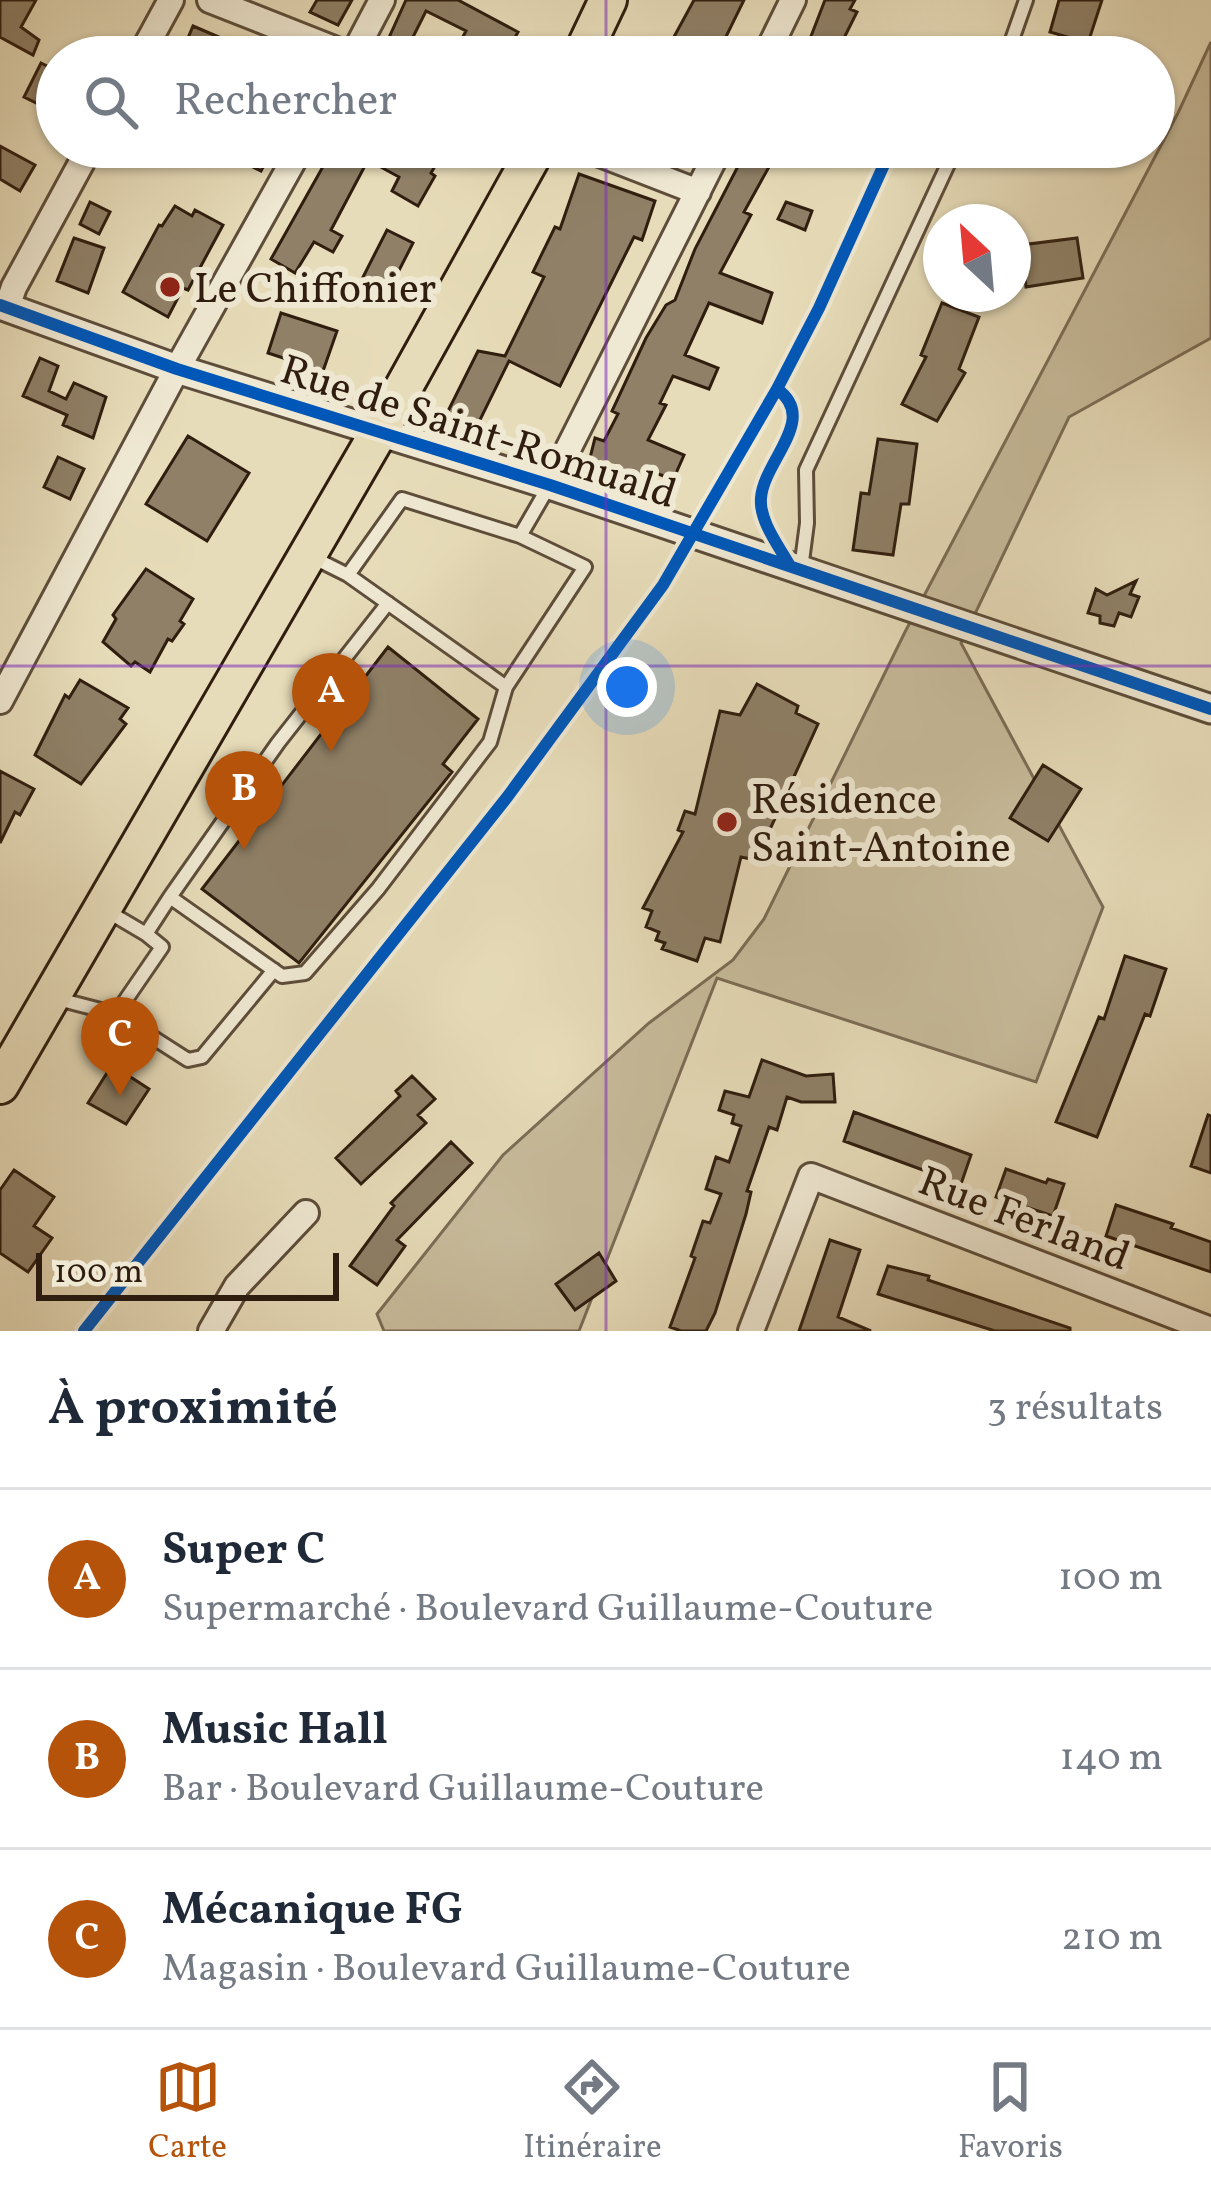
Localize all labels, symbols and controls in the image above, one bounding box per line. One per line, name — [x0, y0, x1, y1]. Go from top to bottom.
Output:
search box — [36, 36, 1175, 168]
icon: search — [78, 69, 144, 135]
text: Rechercher — [174, 71, 397, 134]
north arrow — [923, 204, 1031, 312]
place label: Le Chiffonier — [194, 262, 436, 321]
marker: Le Chiffonier — [157, 274, 183, 300]
street label: Rue de Saint-Romuald — [272, 342, 683, 526]
pin: A — [292, 653, 370, 752]
your location — [597, 657, 657, 717]
pin: B — [205, 751, 283, 850]
place label: Résidence Saint-Antoine — [751, 773, 1011, 880]
marker: Résidence Saint-Antoine — [714, 809, 740, 835]
pin: C — [81, 997, 159, 1096]
street label: Rue Ferland — [909, 1154, 1138, 1289]
scale bar — [36, 1247, 339, 1300]
text: 100 m — [54, 1251, 143, 1297]
text: À proximité — [48, 1374, 338, 1445]
text: 3 résultats — [987, 1382, 1163, 1436]
text: Super C — [162, 1520, 325, 1583]
text: A — [73, 1552, 101, 1606]
text: 100 m — [1058, 1552, 1163, 1606]
text: Supermarché · Boulevard Guillaume-Couture — [162, 1583, 933, 1637]
text: Music Hall — [162, 1700, 388, 1763]
text: B — [74, 1732, 100, 1786]
text: 140 m — [1060, 1732, 1163, 1786]
text: Bar · Boulevard Guillaume-Couture — [162, 1763, 764, 1817]
text: Mécanique FG — [162, 1880, 463, 1943]
text: C — [74, 1912, 100, 1966]
text: 210 m — [1061, 1912, 1163, 1966]
text: Magasin · Boulevard Guillaume-Couture — [162, 1943, 851, 1997]
tab: Carte — [148, 2054, 227, 2172]
tab: Itinéraire — [523, 2054, 662, 2172]
tab: Favoris — [958, 2054, 1063, 2172]

